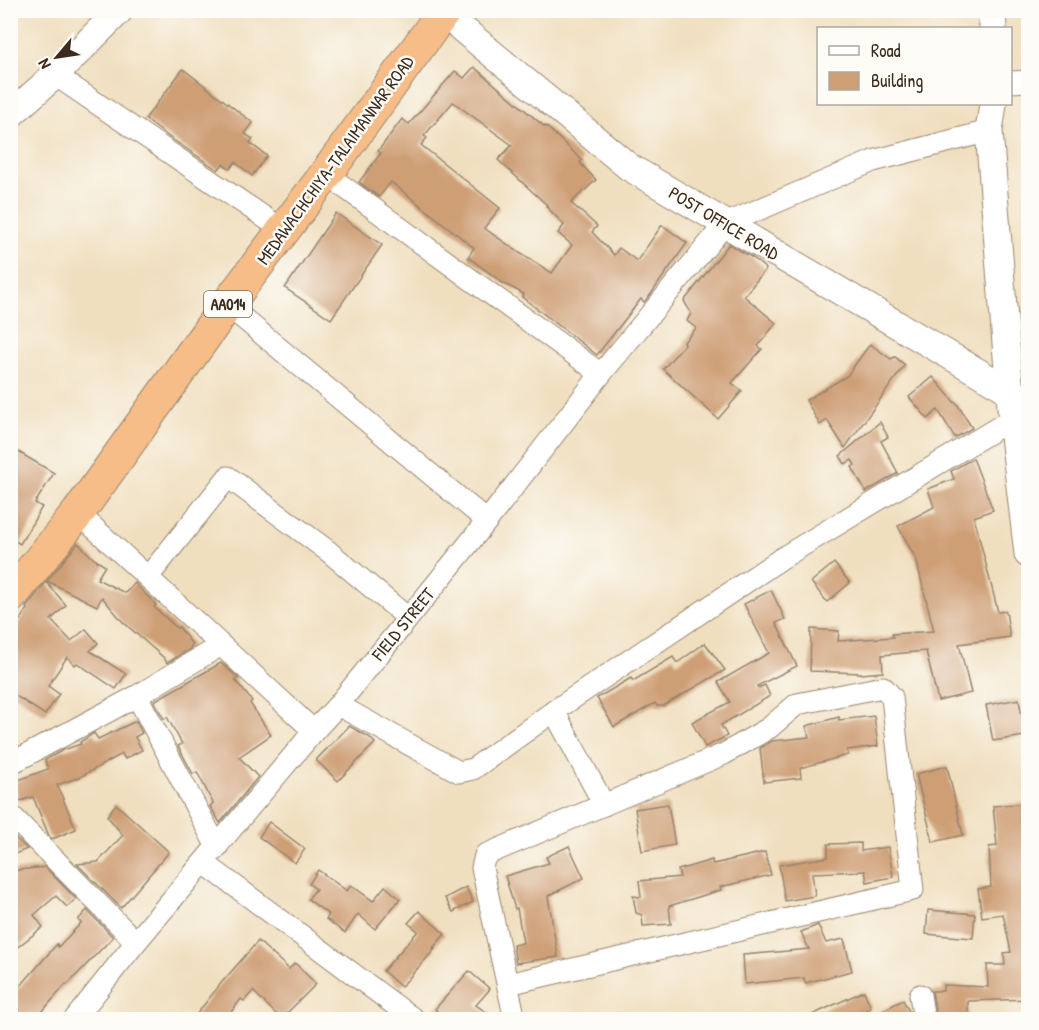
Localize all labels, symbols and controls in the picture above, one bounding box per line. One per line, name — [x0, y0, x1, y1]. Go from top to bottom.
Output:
north arrow — [27, 27, 87, 87]
legend — [817, 27, 1012, 105]
text: Road — [871, 38, 901, 63]
street label: MEDAWACHCHIYA-TALAIMANNAR ROAD — [251, 50, 420, 270]
text: N — [32, 55, 56, 73]
text: Building — [871, 68, 923, 93]
street label: POST OFFICE ROAD — [664, 180, 784, 266]
road number: AA014 — [204, 291, 252, 317]
street label: FIELD STREET — [365, 582, 441, 667]

